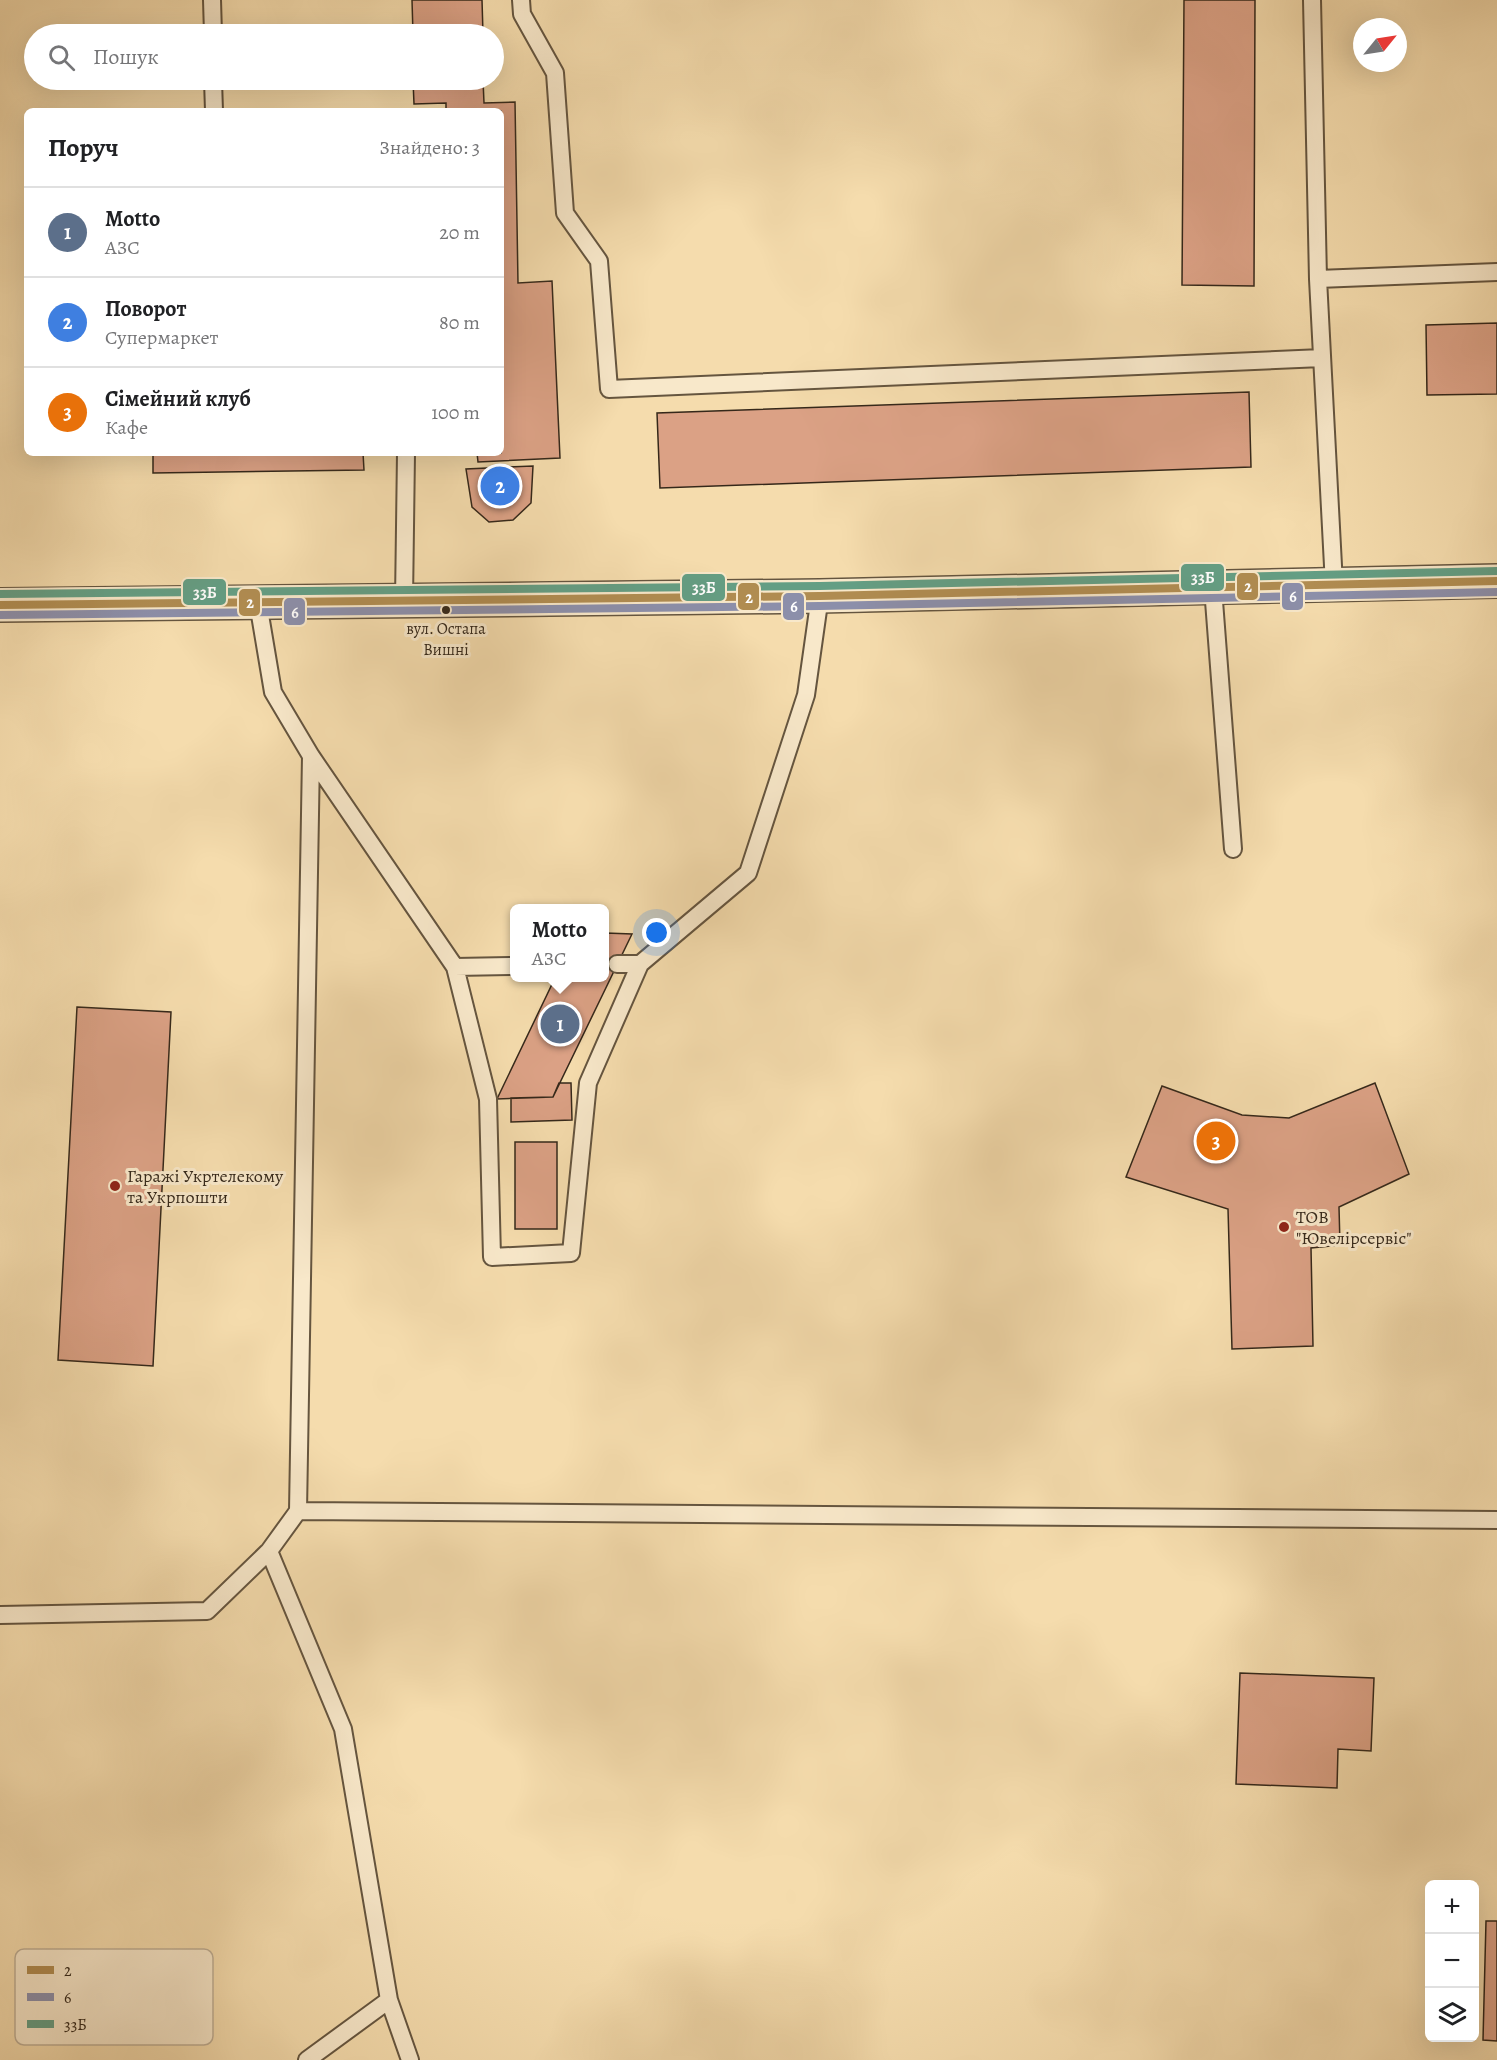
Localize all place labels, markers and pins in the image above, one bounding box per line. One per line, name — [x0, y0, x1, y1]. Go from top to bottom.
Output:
pin: 2 — [480, 464, 520, 508]
marker: вул. Остапа Вишні — [440, 604, 452, 616]
place label: вул. Остапа Вишні — [406, 618, 486, 661]
pin: 1 — [540, 1002, 580, 1046]
pin: 3 — [1196, 1118, 1236, 1164]
place label: Гаражі Укртелекому та Укрпошти — [127, 1164, 284, 1209]
marker: Гаражі Укртелекому та Укрпошти — [108, 1179, 122, 1193]
place label: ТОВ "Ювелірсервіс" — [1296, 1205, 1412, 1250]
marker: ТОВ "Ювелірсервіс" — [1277, 1220, 1291, 1234]

